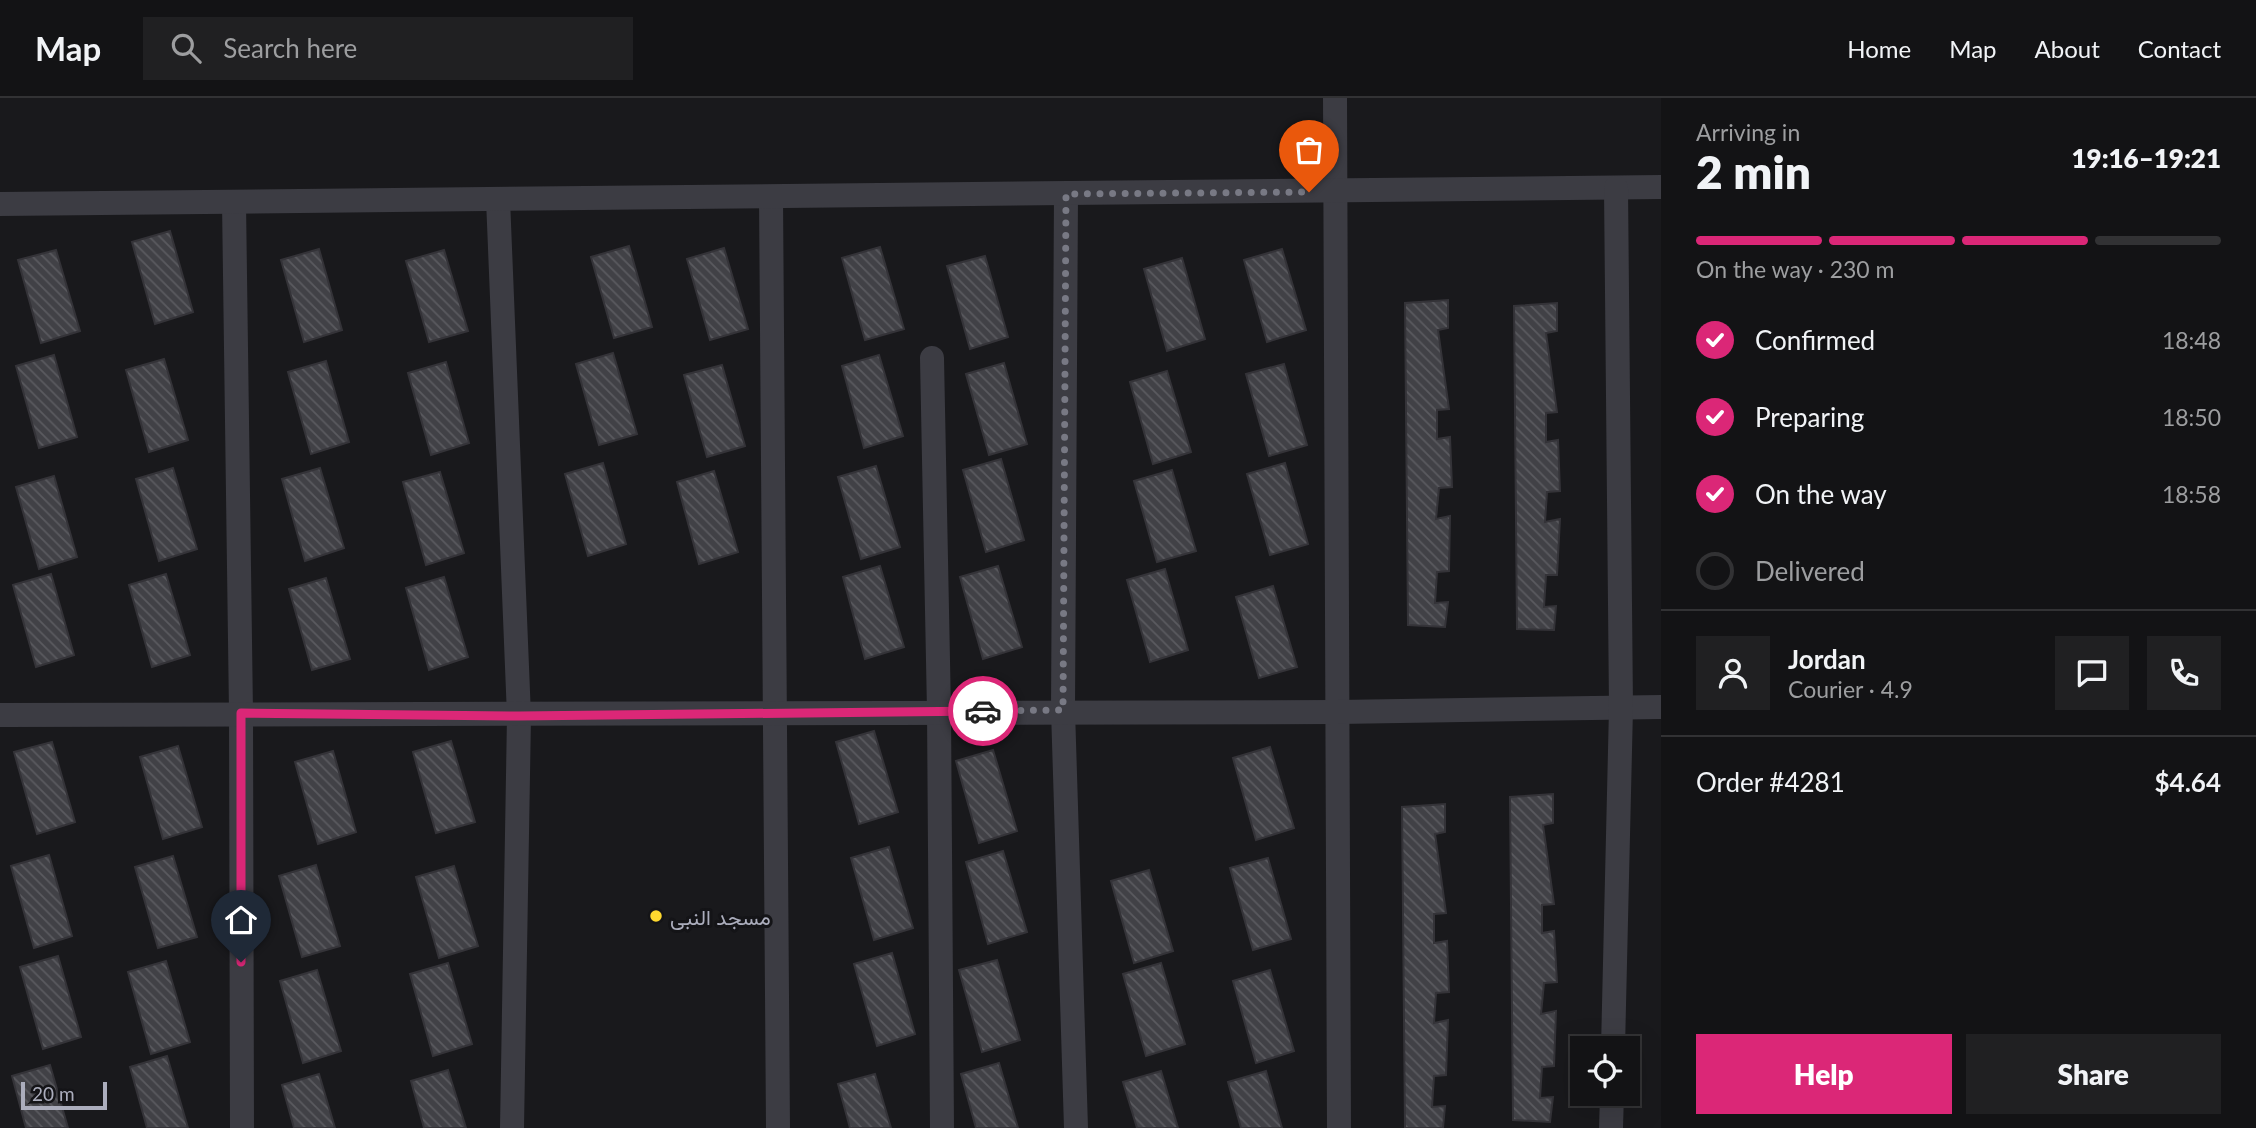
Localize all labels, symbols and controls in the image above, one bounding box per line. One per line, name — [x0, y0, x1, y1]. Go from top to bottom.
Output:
search box — [143, 17, 633, 80]
text: Map — [35, 28, 101, 68]
icon: search — [167, 29, 205, 67]
text: Search here — [223, 32, 357, 64]
text: Home — [1847, 34, 1911, 63]
text: Map — [1949, 34, 1997, 63]
text: About — [2035, 34, 2100, 63]
text: Contact — [2138, 34, 2221, 63]
text: Arriving in — [1696, 118, 1800, 146]
pin — [1279, 120, 1339, 192]
icon: bag — [1290, 131, 1328, 169]
text: 19:16–19:21 — [2071, 142, 2221, 174]
text: 2 min — [1696, 144, 1811, 199]
text: On the way · 230 m — [1696, 255, 1895, 283]
icon: check — [1696, 321, 1734, 359]
text: Confirmed — [1755, 324, 1875, 356]
text: 18:48 — [2162, 326, 2221, 354]
icon: check — [1696, 398, 1734, 436]
text: Preparing — [1755, 401, 1864, 433]
text: 18:50 — [2162, 403, 2221, 431]
icon: check — [1696, 475, 1734, 513]
text: On the way — [1755, 478, 1887, 510]
text: 18:58 — [2162, 480, 2221, 508]
text: Delivered — [1755, 555, 1865, 587]
button: person — [1696, 636, 1770, 710]
button: chat — [2055, 636, 2129, 710]
button: phone — [2147, 636, 2221, 710]
text: Jordan — [1788, 643, 1866, 675]
text: Courier · 4.9 — [1788, 675, 1913, 703]
courier — [948, 676, 1018, 746]
icon: car — [964, 692, 1002, 730]
text: Order #4281 — [1696, 766, 1845, 798]
text: $4.64 — [2155, 766, 2221, 798]
pin — [211, 890, 271, 962]
icon: home — [222, 901, 260, 939]
place label: مسجد النبی — [670, 904, 771, 930]
marker: مسجد النبی — [648, 908, 664, 924]
button: Help — [1696, 1034, 1952, 1114]
button: Share — [1966, 1034, 2221, 1114]
map controls — [1570, 1036, 1640, 1106]
button: locate — [1570, 1036, 1640, 1106]
scale bar — [21, 1079, 107, 1111]
text: 20 m — [32, 1082, 75, 1105]

